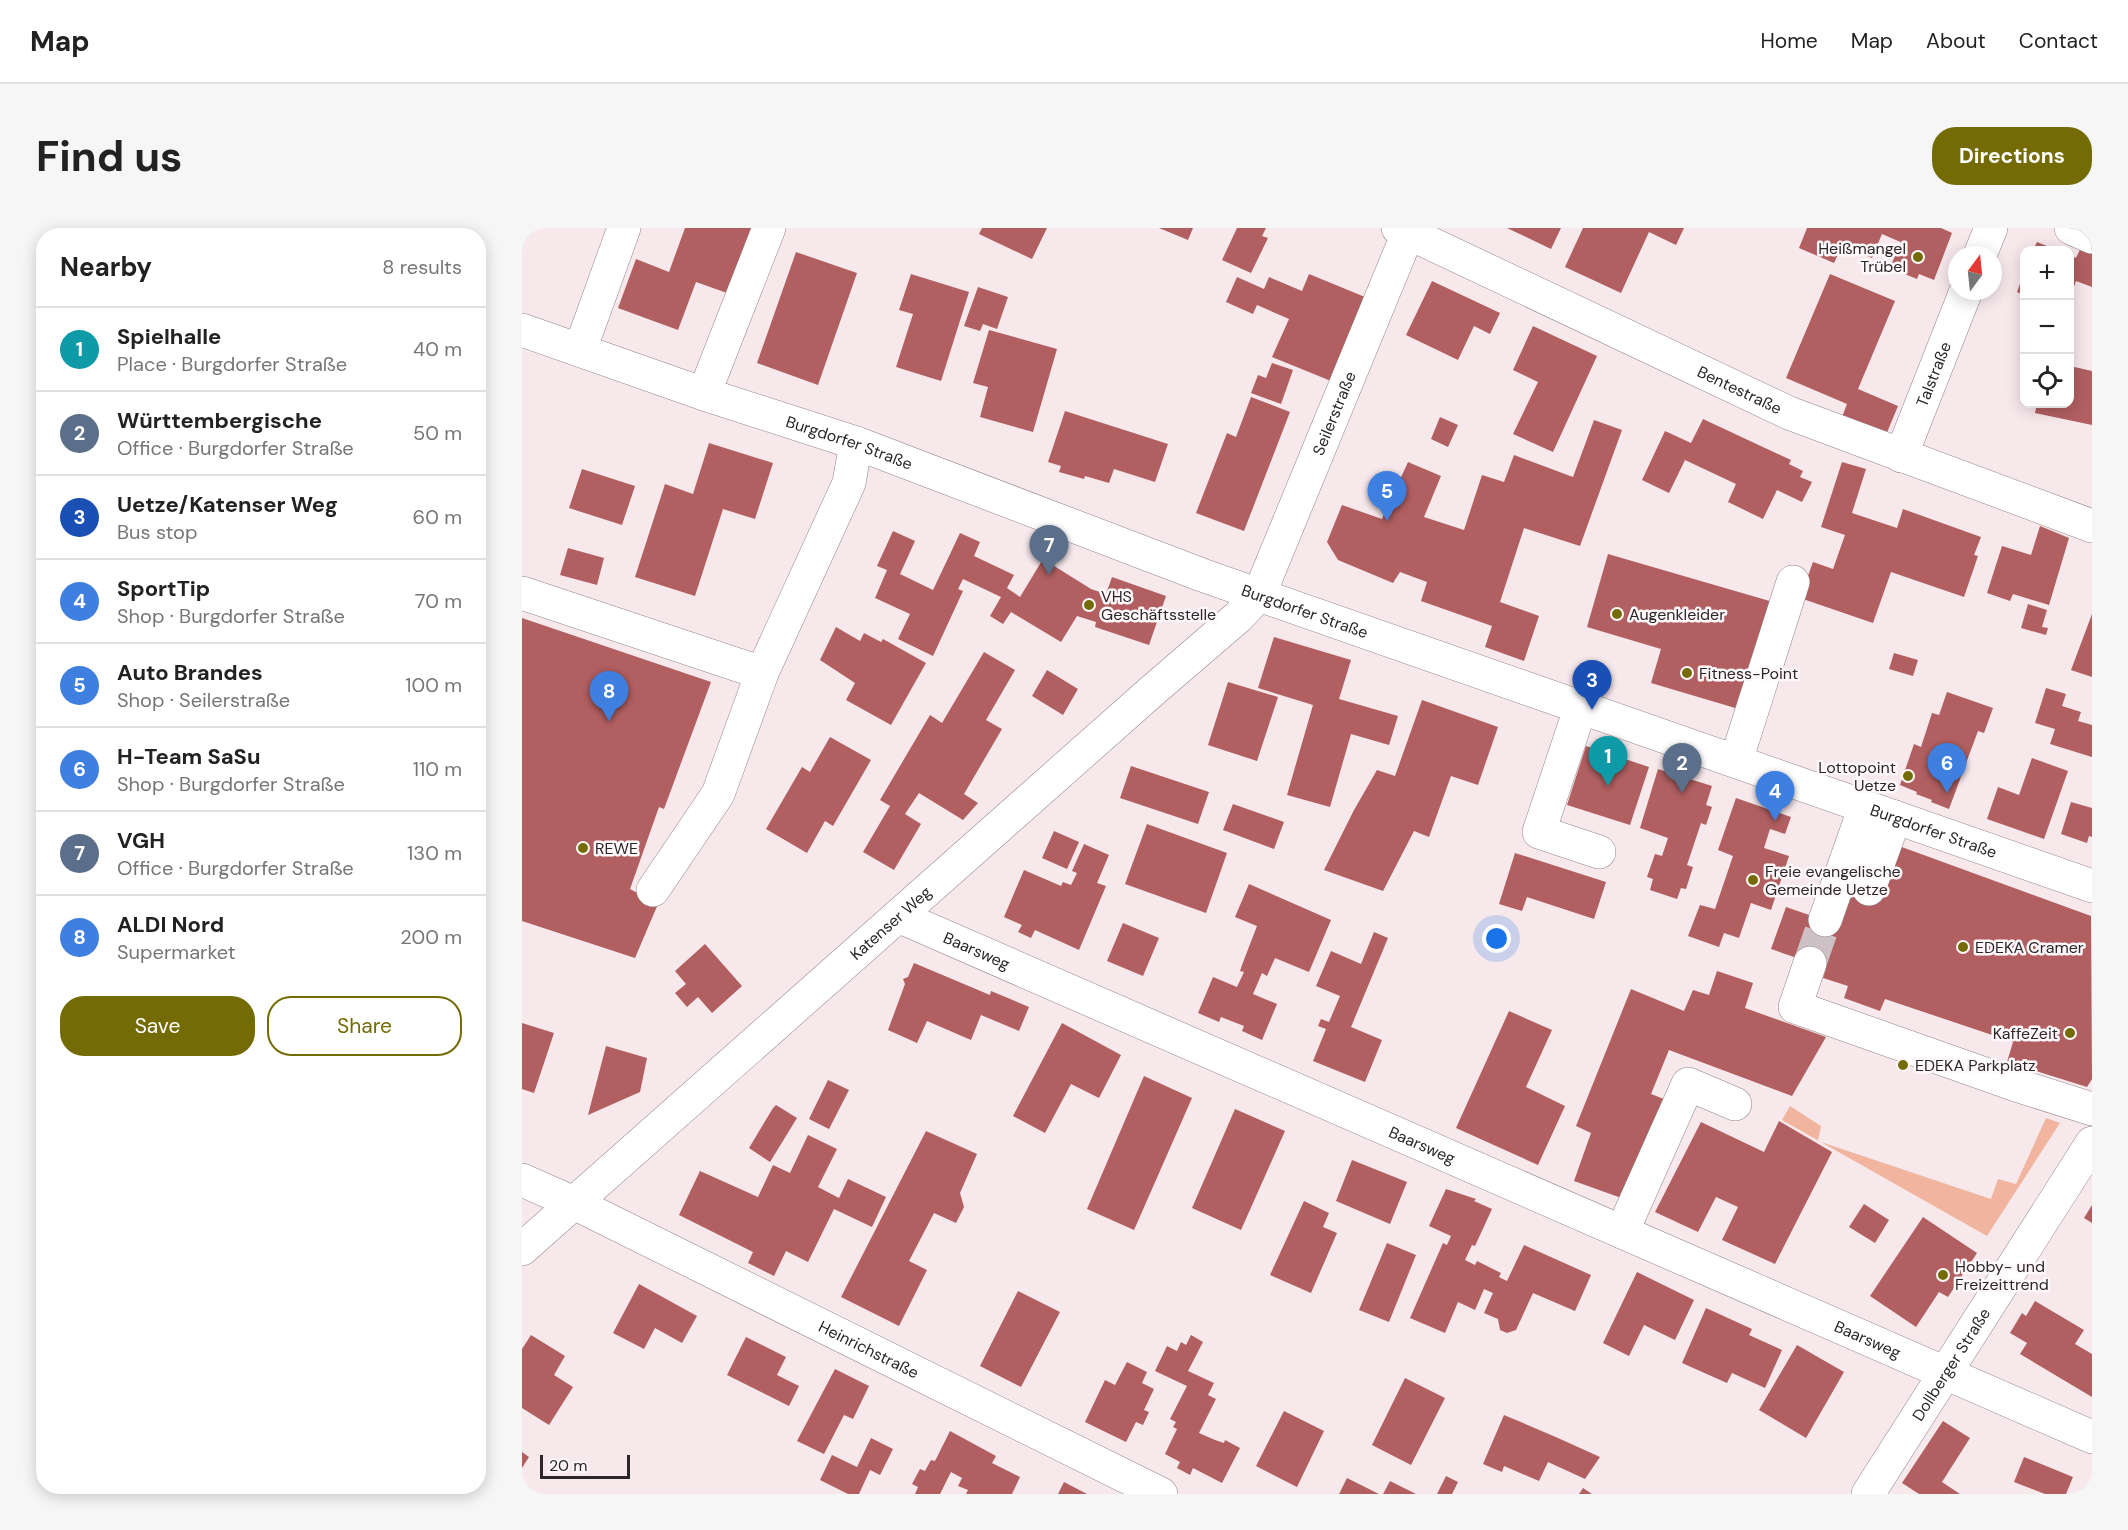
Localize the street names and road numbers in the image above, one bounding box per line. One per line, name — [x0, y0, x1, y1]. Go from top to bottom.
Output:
street label: Talstraße — [1911, 339, 1956, 410]
street label: Bentestraße — [1694, 361, 1785, 419]
street label: Seilerstraße — [1308, 368, 1361, 459]
street label: Burgdorfer Straße — [783, 411, 915, 475]
street label: Burgdorfer Straße — [1239, 580, 1371, 643]
street label: Burgdorfer Straße — [1867, 799, 2000, 863]
street label: Katenser Weg — [846, 882, 936, 965]
street label: Baarsweg — [940, 927, 1013, 975]
street label: Baarsweg — [1385, 1121, 1459, 1169]
street label: Dollberger Straße — [1907, 1304, 1995, 1425]
street label: Heinrichstraße — [815, 1316, 922, 1383]
street label: Baarsweg — [1831, 1316, 1904, 1363]

